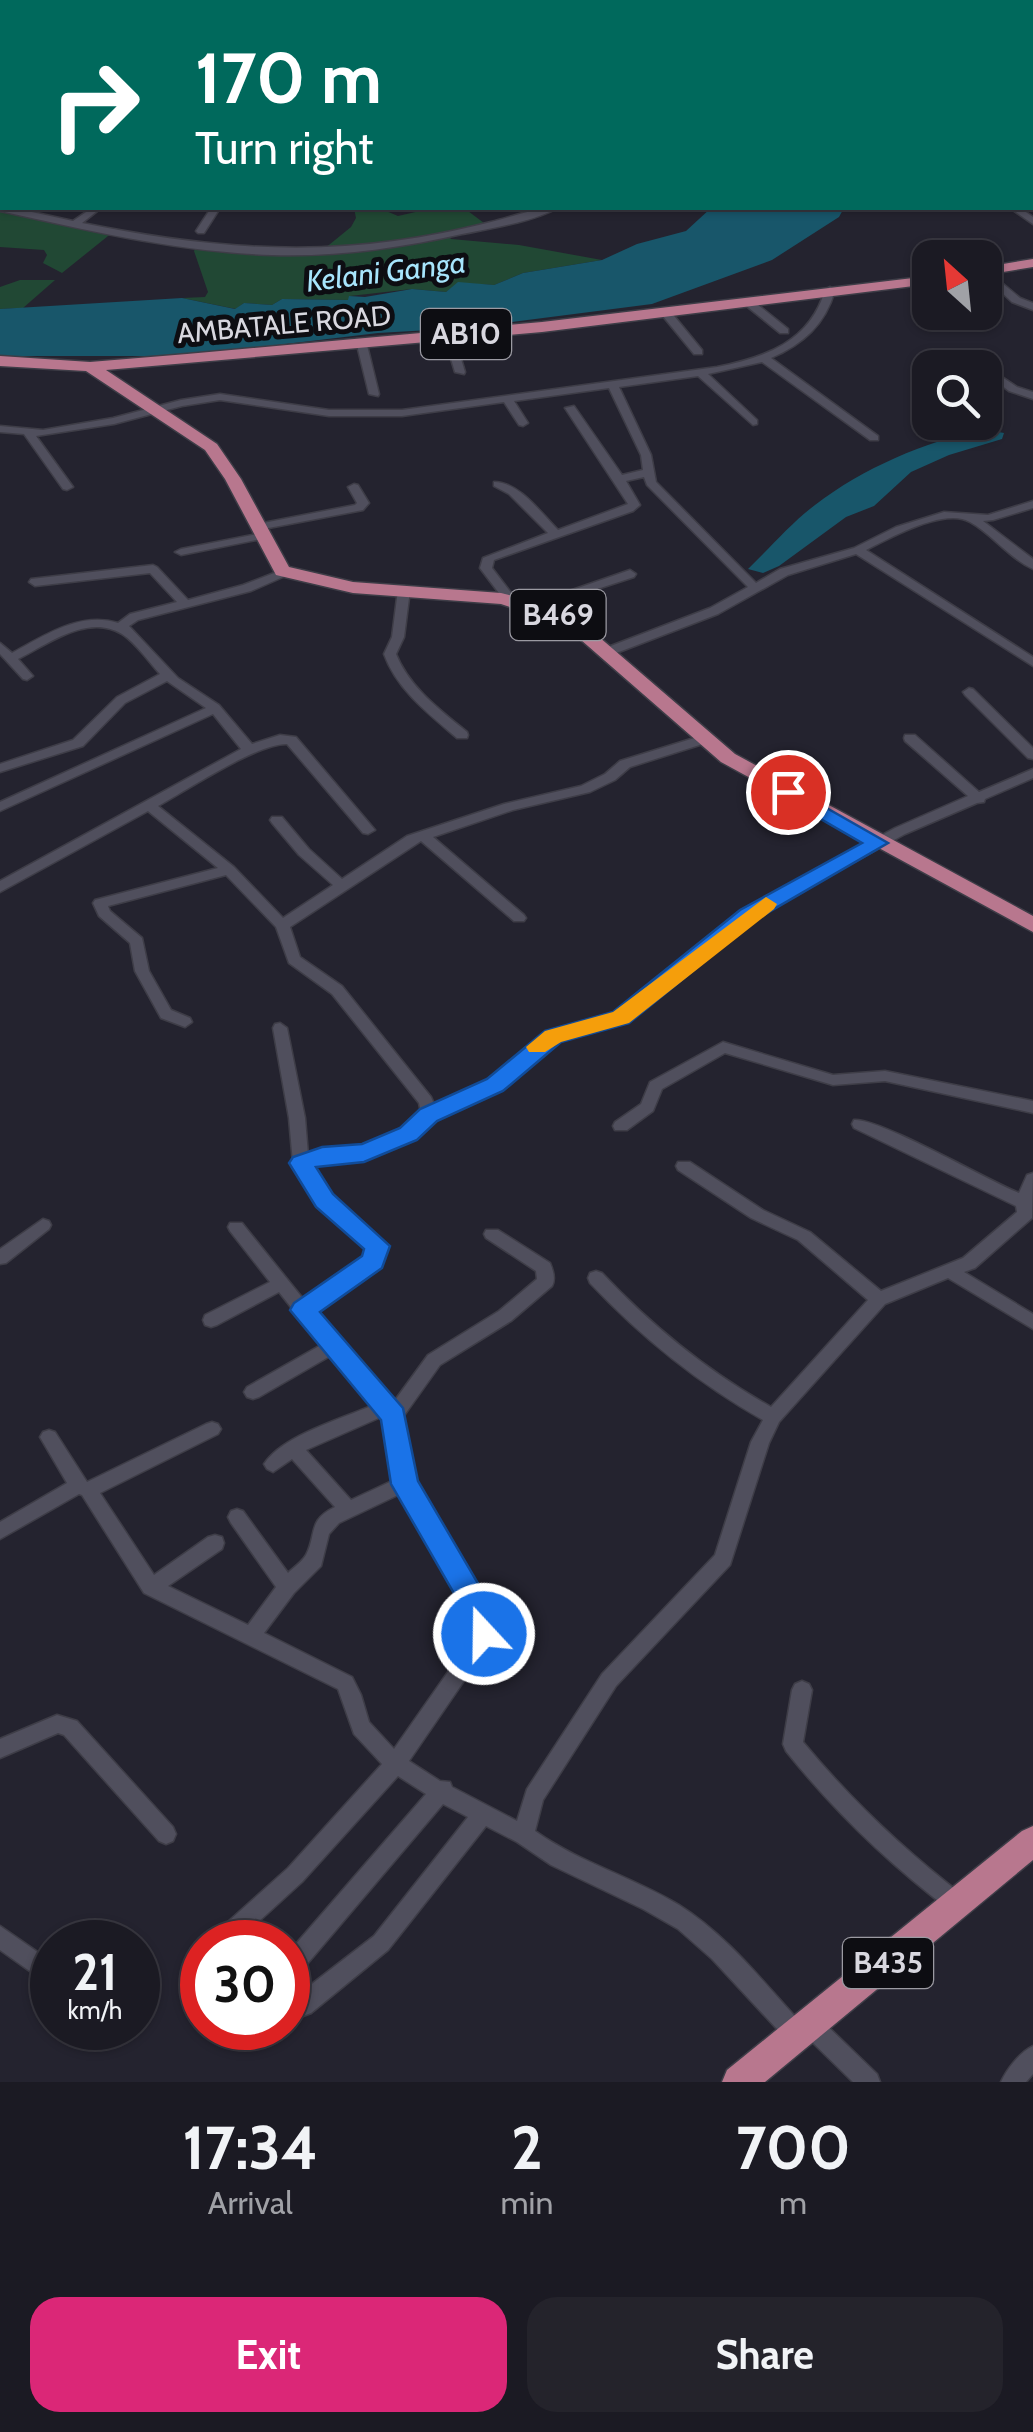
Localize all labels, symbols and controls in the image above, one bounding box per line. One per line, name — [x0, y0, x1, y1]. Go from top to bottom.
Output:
text: 170 m — [195, 35, 382, 121]
icon: right — [30, 40, 160, 170]
text: Turn right — [195, 121, 374, 175]
north arrow — [912, 240, 1002, 330]
map controls — [912, 240, 1002, 440]
water label: Kelani Ganga — [304, 243, 468, 300]
street label: AMBATALE ROAD — [176, 298, 392, 350]
road number: AB10 — [421, 309, 511, 359]
button: search — [912, 350, 1002, 440]
road number: B469 — [510, 590, 606, 640]
pin — [746, 750, 831, 835]
icon: arrive — [761, 765, 816, 820]
position arrow — [432, 1582, 536, 1686]
speed limit sign: 30 — [180, 1920, 310, 2050]
road number: B435 — [843, 1938, 933, 1988]
text: 21 — [73, 1942, 117, 2003]
text: km/h — [68, 1995, 122, 2025]
text: 17:34 — [182, 2111, 318, 2184]
text: 2 — [511, 2111, 543, 2184]
text: 700 — [736, 2111, 851, 2184]
text: Arrival — [208, 2183, 293, 2222]
text: min — [501, 2183, 553, 2222]
text: m — [779, 2183, 807, 2222]
button: Exit — [30, 2297, 507, 2412]
button: Share — [527, 2297, 1003, 2412]

